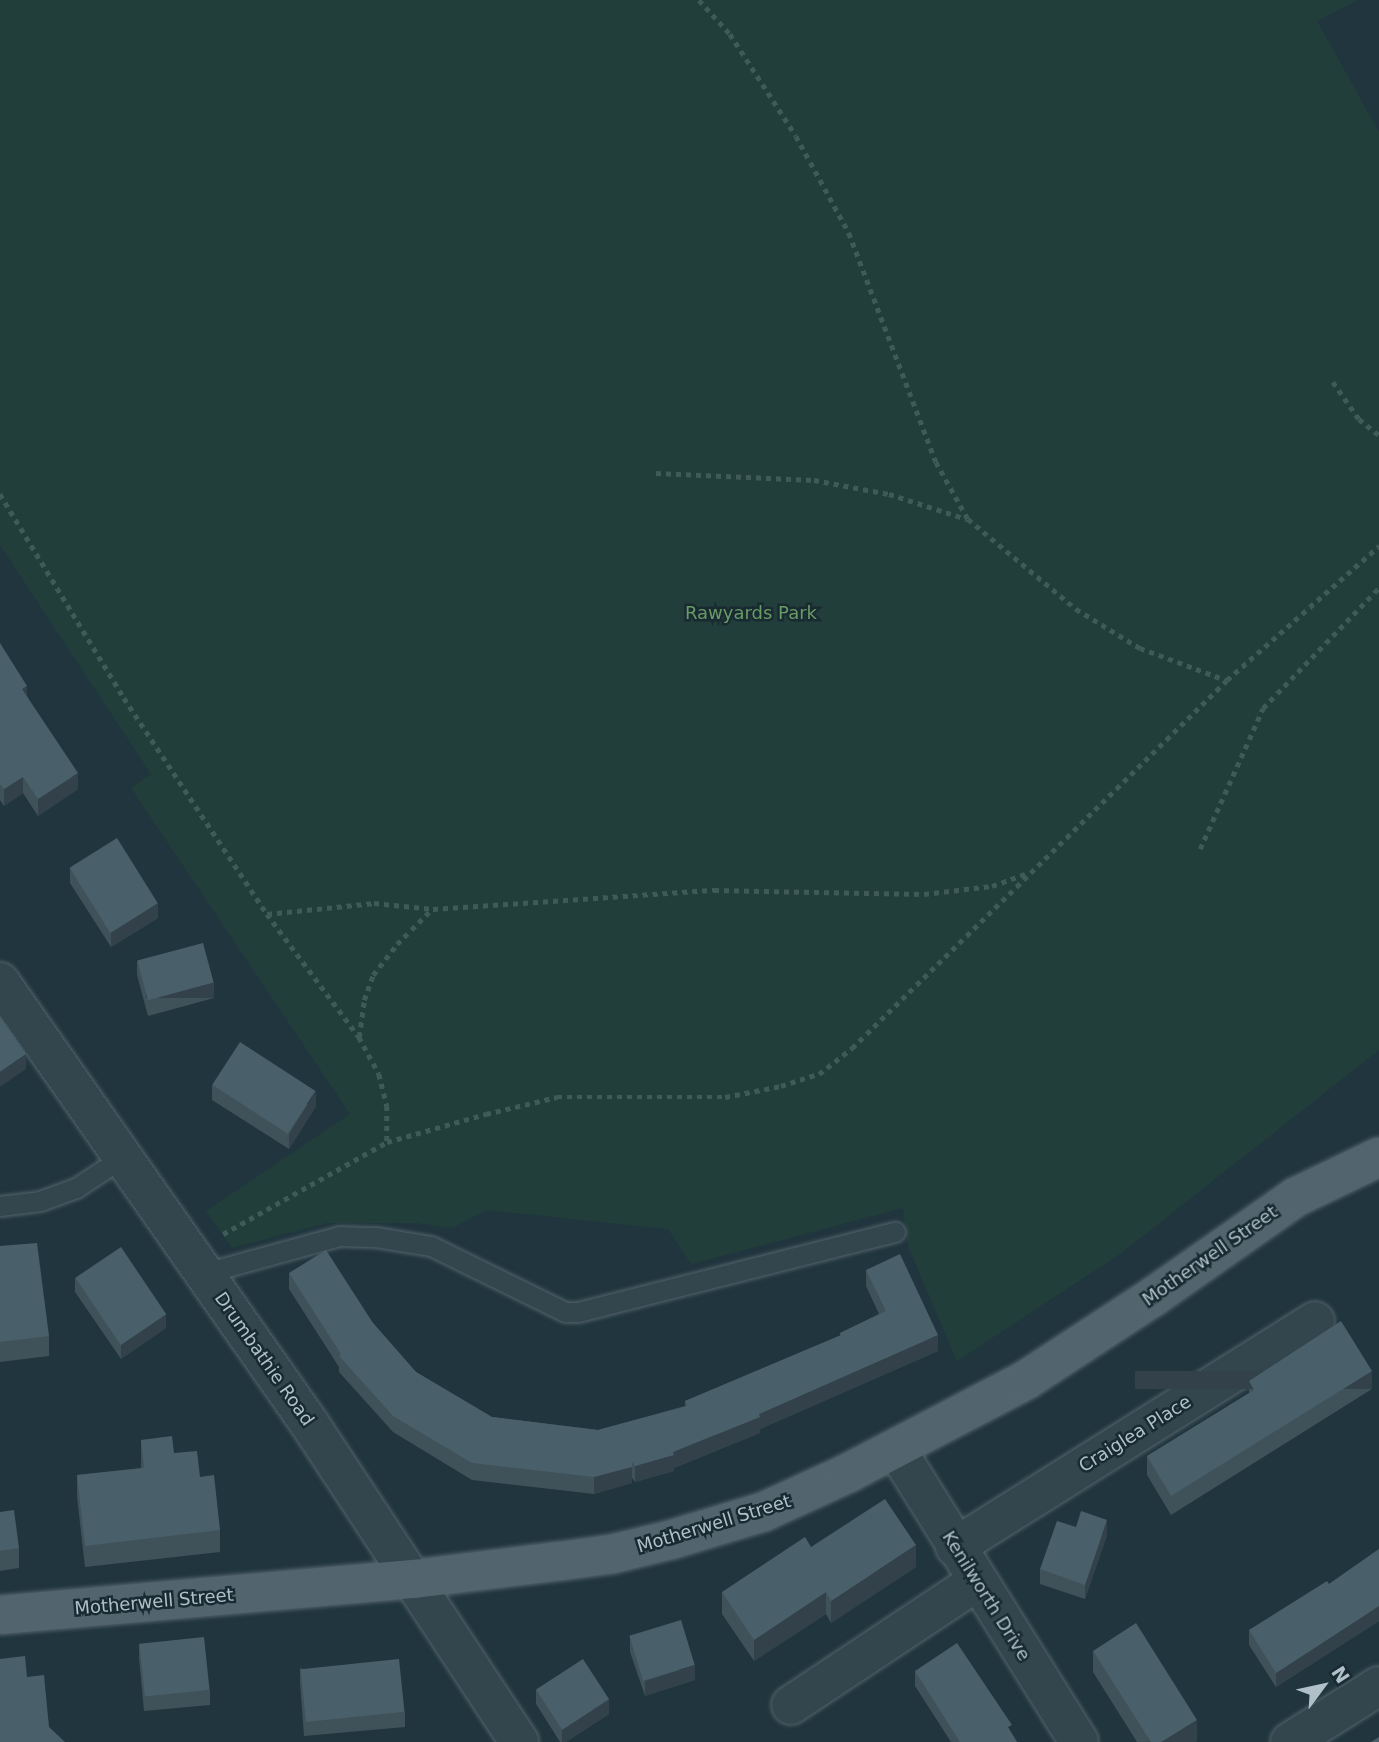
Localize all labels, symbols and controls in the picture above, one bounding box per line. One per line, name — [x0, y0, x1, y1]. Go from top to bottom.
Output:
park label: Rawyards Park — [685, 602, 817, 624]
street label: Motherwell Street — [1138, 1201, 1282, 1311]
street label: Drumbathie Road — [210, 1288, 318, 1430]
street label: Craiglea Place — [1075, 1391, 1195, 1477]
street label: Motherwell Street — [634, 1490, 794, 1558]
street label: Kenilworth Drive — [937, 1527, 1035, 1665]
street label: Motherwell Street — [74, 1584, 234, 1620]
north arrow — [1288, 1651, 1358, 1721]
text: N — [1327, 1662, 1354, 1687]

